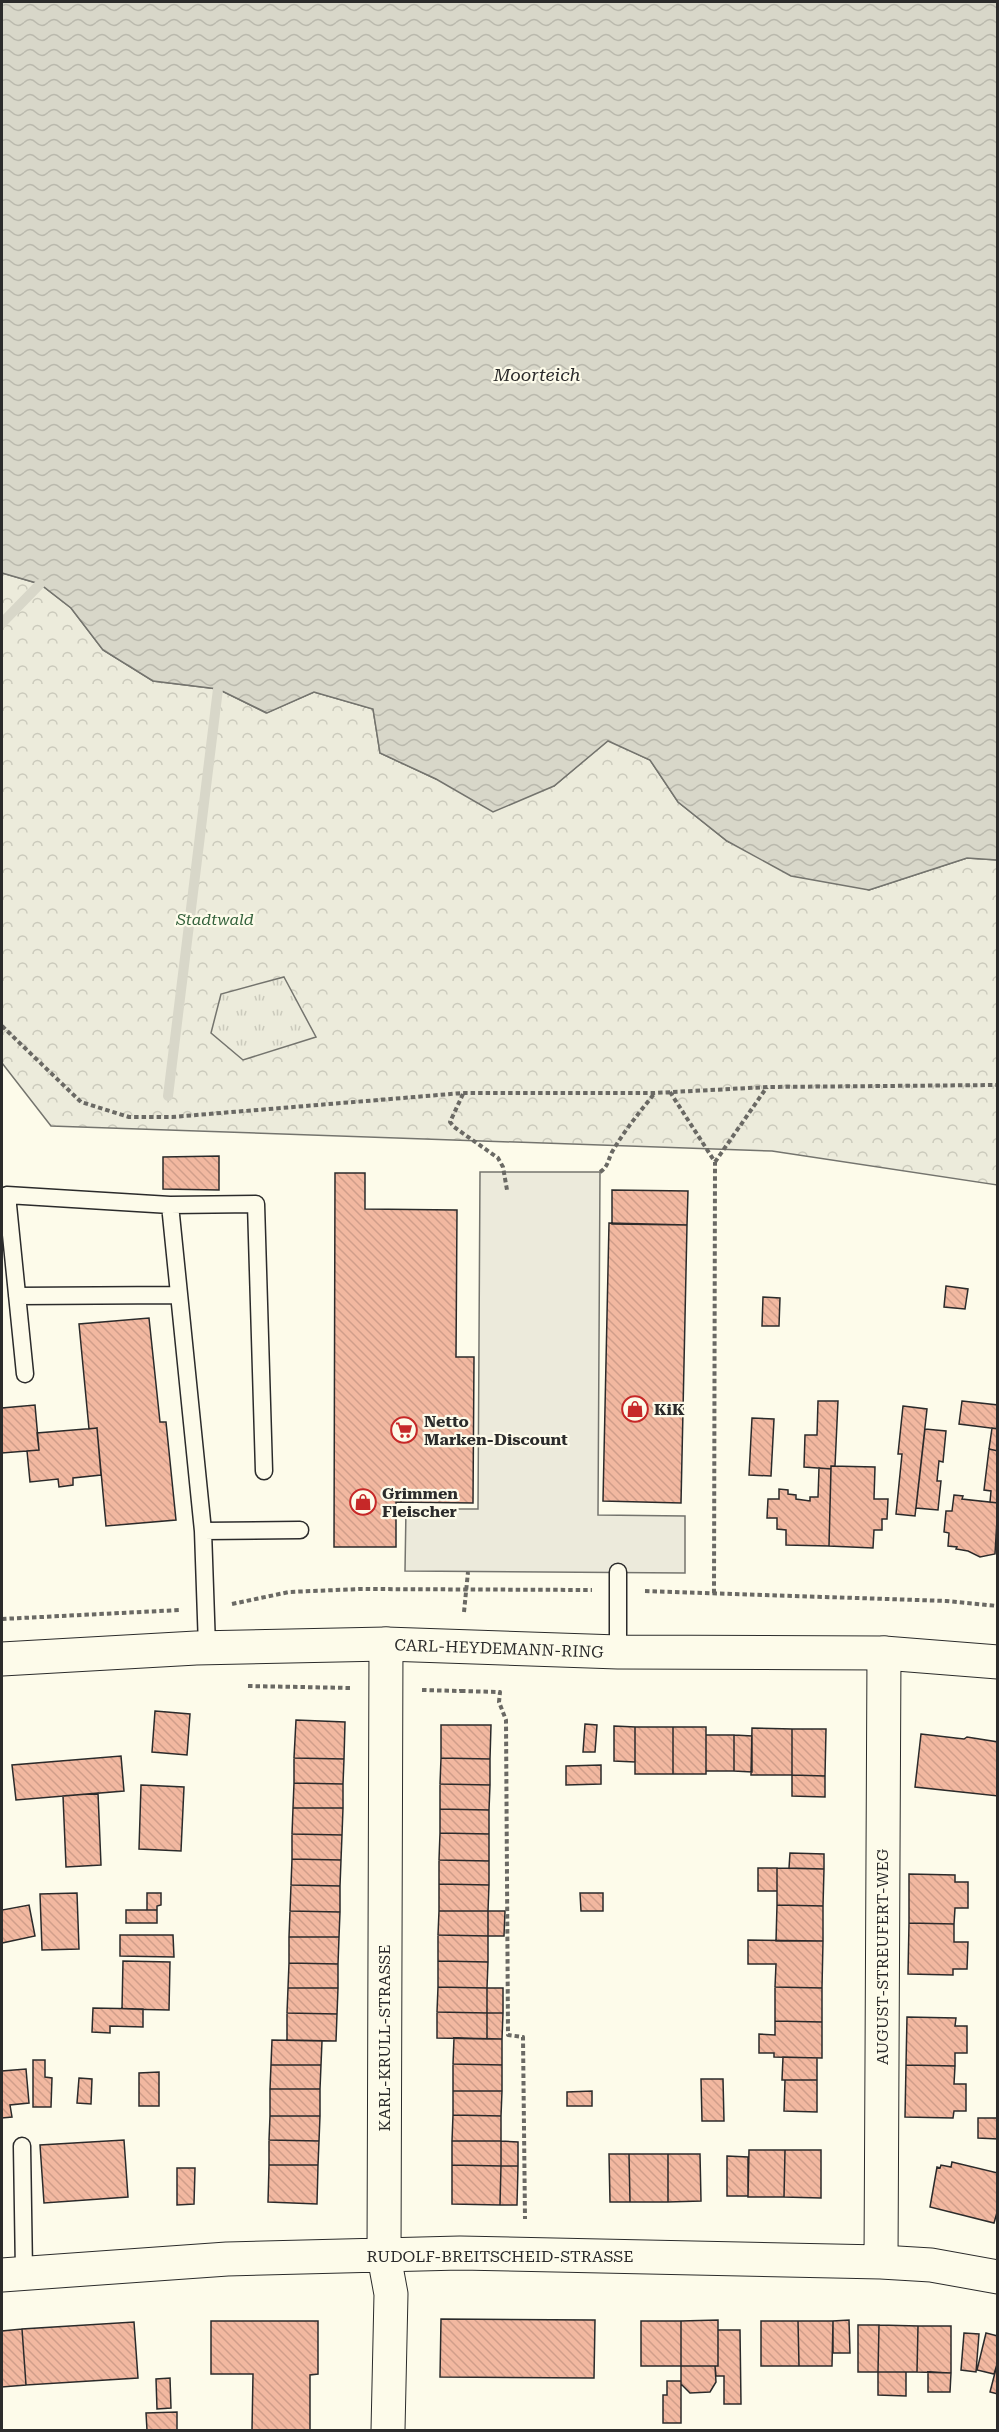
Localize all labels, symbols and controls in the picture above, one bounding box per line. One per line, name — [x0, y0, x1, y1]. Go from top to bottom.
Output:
water label: Moorteich — [493, 364, 581, 385]
park label: Stadtwald — [175, 910, 254, 929]
shop icon: KiK — [620, 1394, 650, 1424]
place label: KiK — [654, 1400, 685, 1419]
place label: Netto Marken-Discount — [424, 1412, 568, 1449]
supermarket icon: Netto Marken-Discount — [389, 1415, 419, 1445]
place label: Grimmen Fleischer — [382, 1484, 458, 1521]
shop icon: Grimmen Fleischer — [348, 1487, 378, 1517]
street label: CARL-HEYDEMANN-RING — [394, 1635, 605, 1662]
street label: AUGUST-STREUFERT-WEG — [873, 1848, 892, 2065]
street label: KARL-KRULL-STRASSE — [375, 1945, 394, 2131]
street label: RUDOLF-BREITSCHEID-STRASSE — [366, 2247, 634, 2266]

